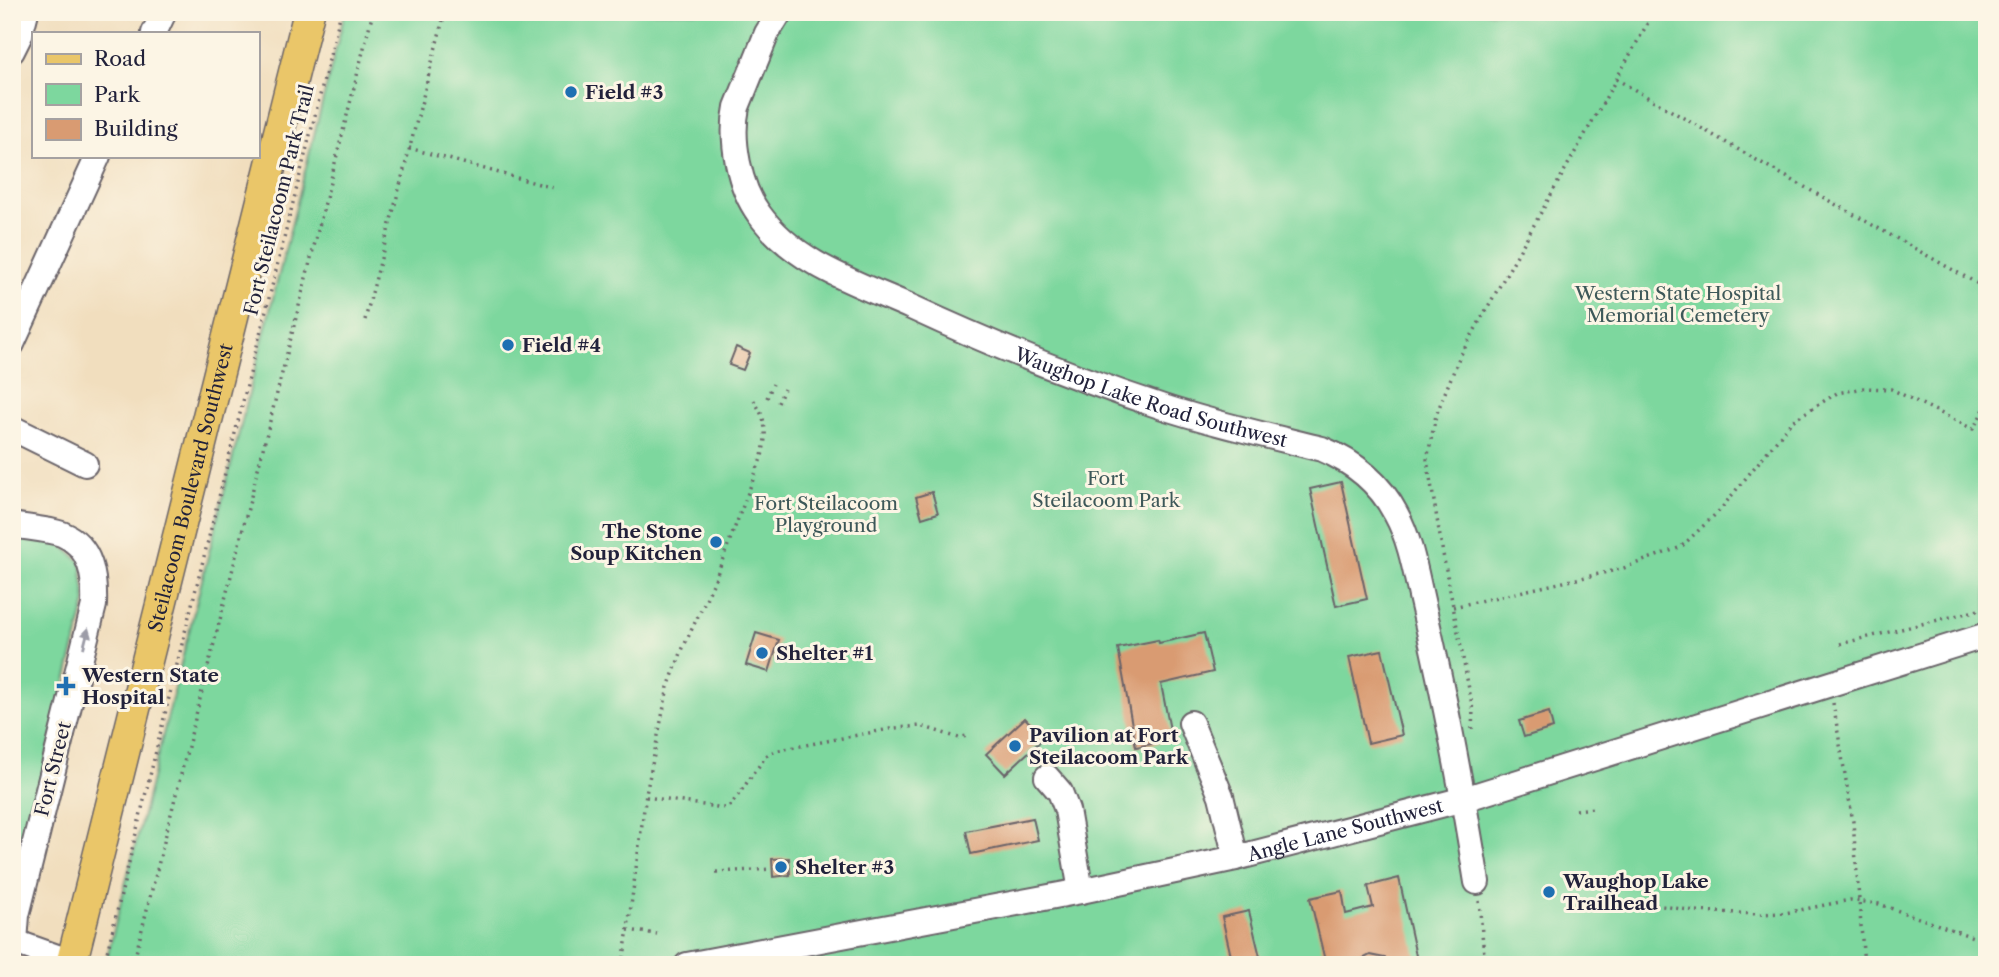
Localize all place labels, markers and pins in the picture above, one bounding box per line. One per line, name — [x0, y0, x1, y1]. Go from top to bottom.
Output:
place label: Field #3 — [585, 81, 663, 104]
marker: Field #3 — [563, 84, 579, 100]
place label: Field #4 — [522, 334, 601, 357]
marker: Field #4 — [500, 337, 516, 353]
place label: The Stone Soup Kitchen — [570, 520, 702, 565]
marker: The Stone Soup Kitchen — [708, 534, 724, 550]
place label: Shelter #1 — [776, 642, 874, 665]
marker: Shelter #1 — [754, 645, 770, 661]
place label: Western State Hospital — [81, 664, 219, 709]
marker: Western State Hospital — [56, 676, 76, 696]
place label: Pavilion at Fort Steilacoom Park — [1029, 724, 1189, 769]
marker: Pavilion at Fort Steilacoom Park — [1007, 738, 1023, 754]
place label: Shelter #3 — [795, 856, 894, 879]
marker: Shelter #3 — [773, 859, 789, 875]
place label: Waughop Lake Trailhead — [1562, 870, 1709, 915]
marker: Waughop Lake Trailhead — [1541, 884, 1557, 900]

